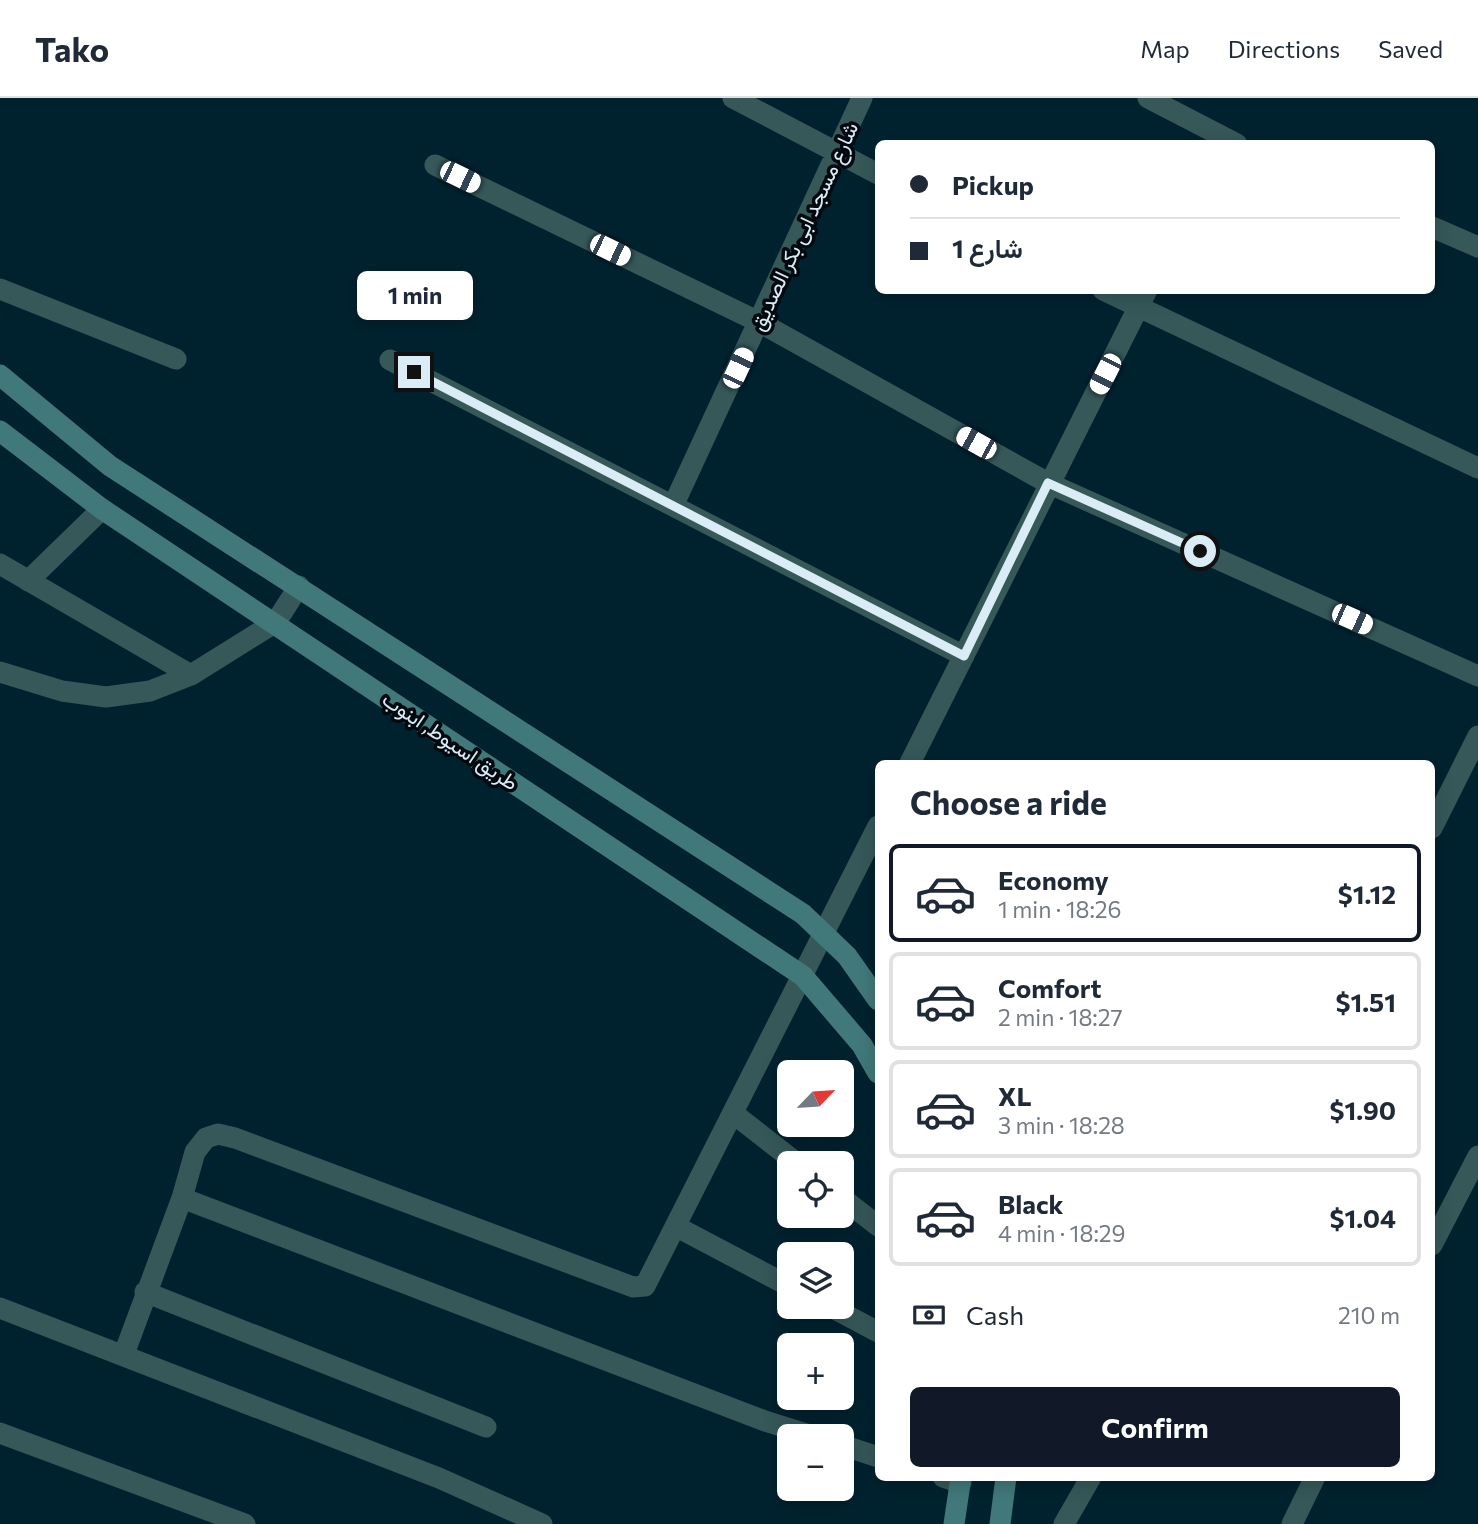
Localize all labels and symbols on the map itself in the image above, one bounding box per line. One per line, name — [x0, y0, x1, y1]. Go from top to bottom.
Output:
street label: شارع مسجد ابى بكر الصديق — [744, 118, 865, 336]
car — [437, 158, 484, 196]
car — [587, 231, 634, 269]
callout: 1 min — [356, 271, 472, 320]
car — [720, 345, 757, 391]
car — [1087, 351, 1124, 397]
route end — [398, 356, 430, 388]
car — [953, 424, 1000, 462]
route start — [1184, 535, 1216, 567]
car — [1329, 601, 1376, 637]
street label: طريق اسيوط, ابنوب — [377, 685, 524, 796]
north arrow — [777, 1060, 854, 1138]

